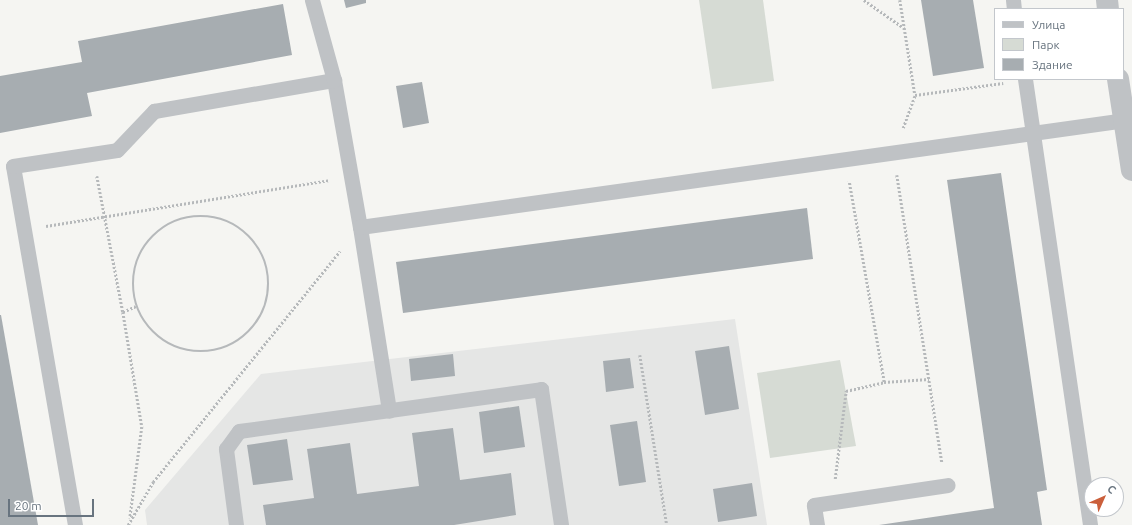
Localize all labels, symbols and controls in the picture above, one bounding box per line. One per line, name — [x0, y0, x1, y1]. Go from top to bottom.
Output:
legend — [994, 8, 1124, 80]
text: Улица — [1032, 18, 1065, 31]
text: Парк — [1032, 38, 1060, 51]
text: Здание — [1032, 58, 1073, 71]
north arrow — [1084, 477, 1124, 517]
text: С — [1105, 482, 1119, 496]
scale bar — [10, 491, 96, 517]
text: 20 m — [15, 499, 42, 512]

